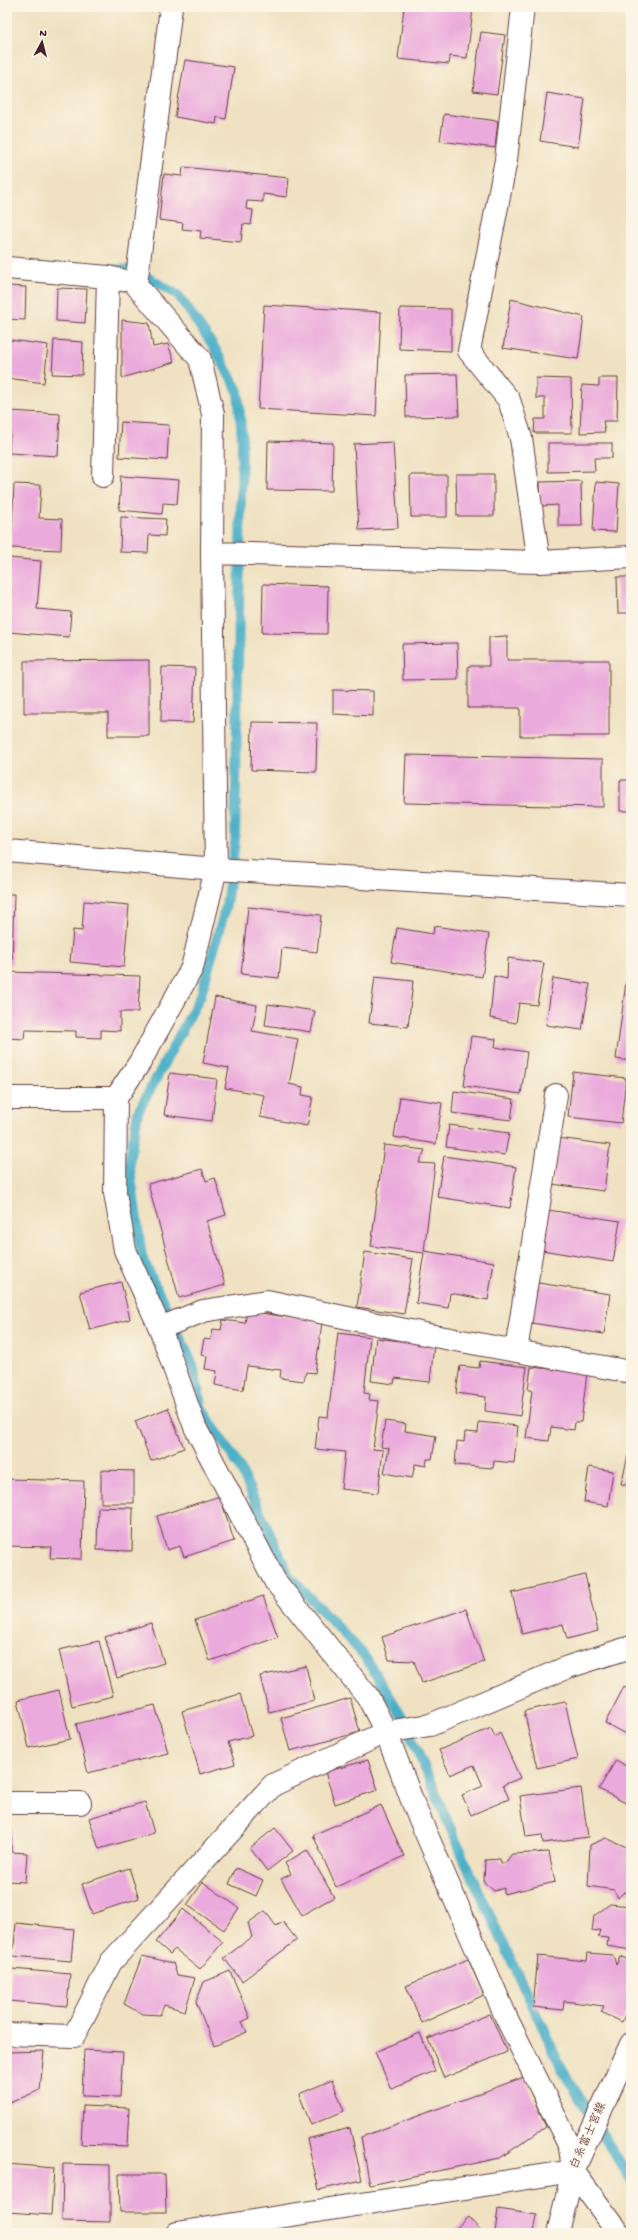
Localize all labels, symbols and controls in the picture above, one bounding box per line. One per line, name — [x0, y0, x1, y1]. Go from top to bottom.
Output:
north arrow — [22, 22, 62, 62]
text: N — [39, 28, 47, 40]
street label: 白糸富士宮線 — [567, 2100, 610, 2172]

